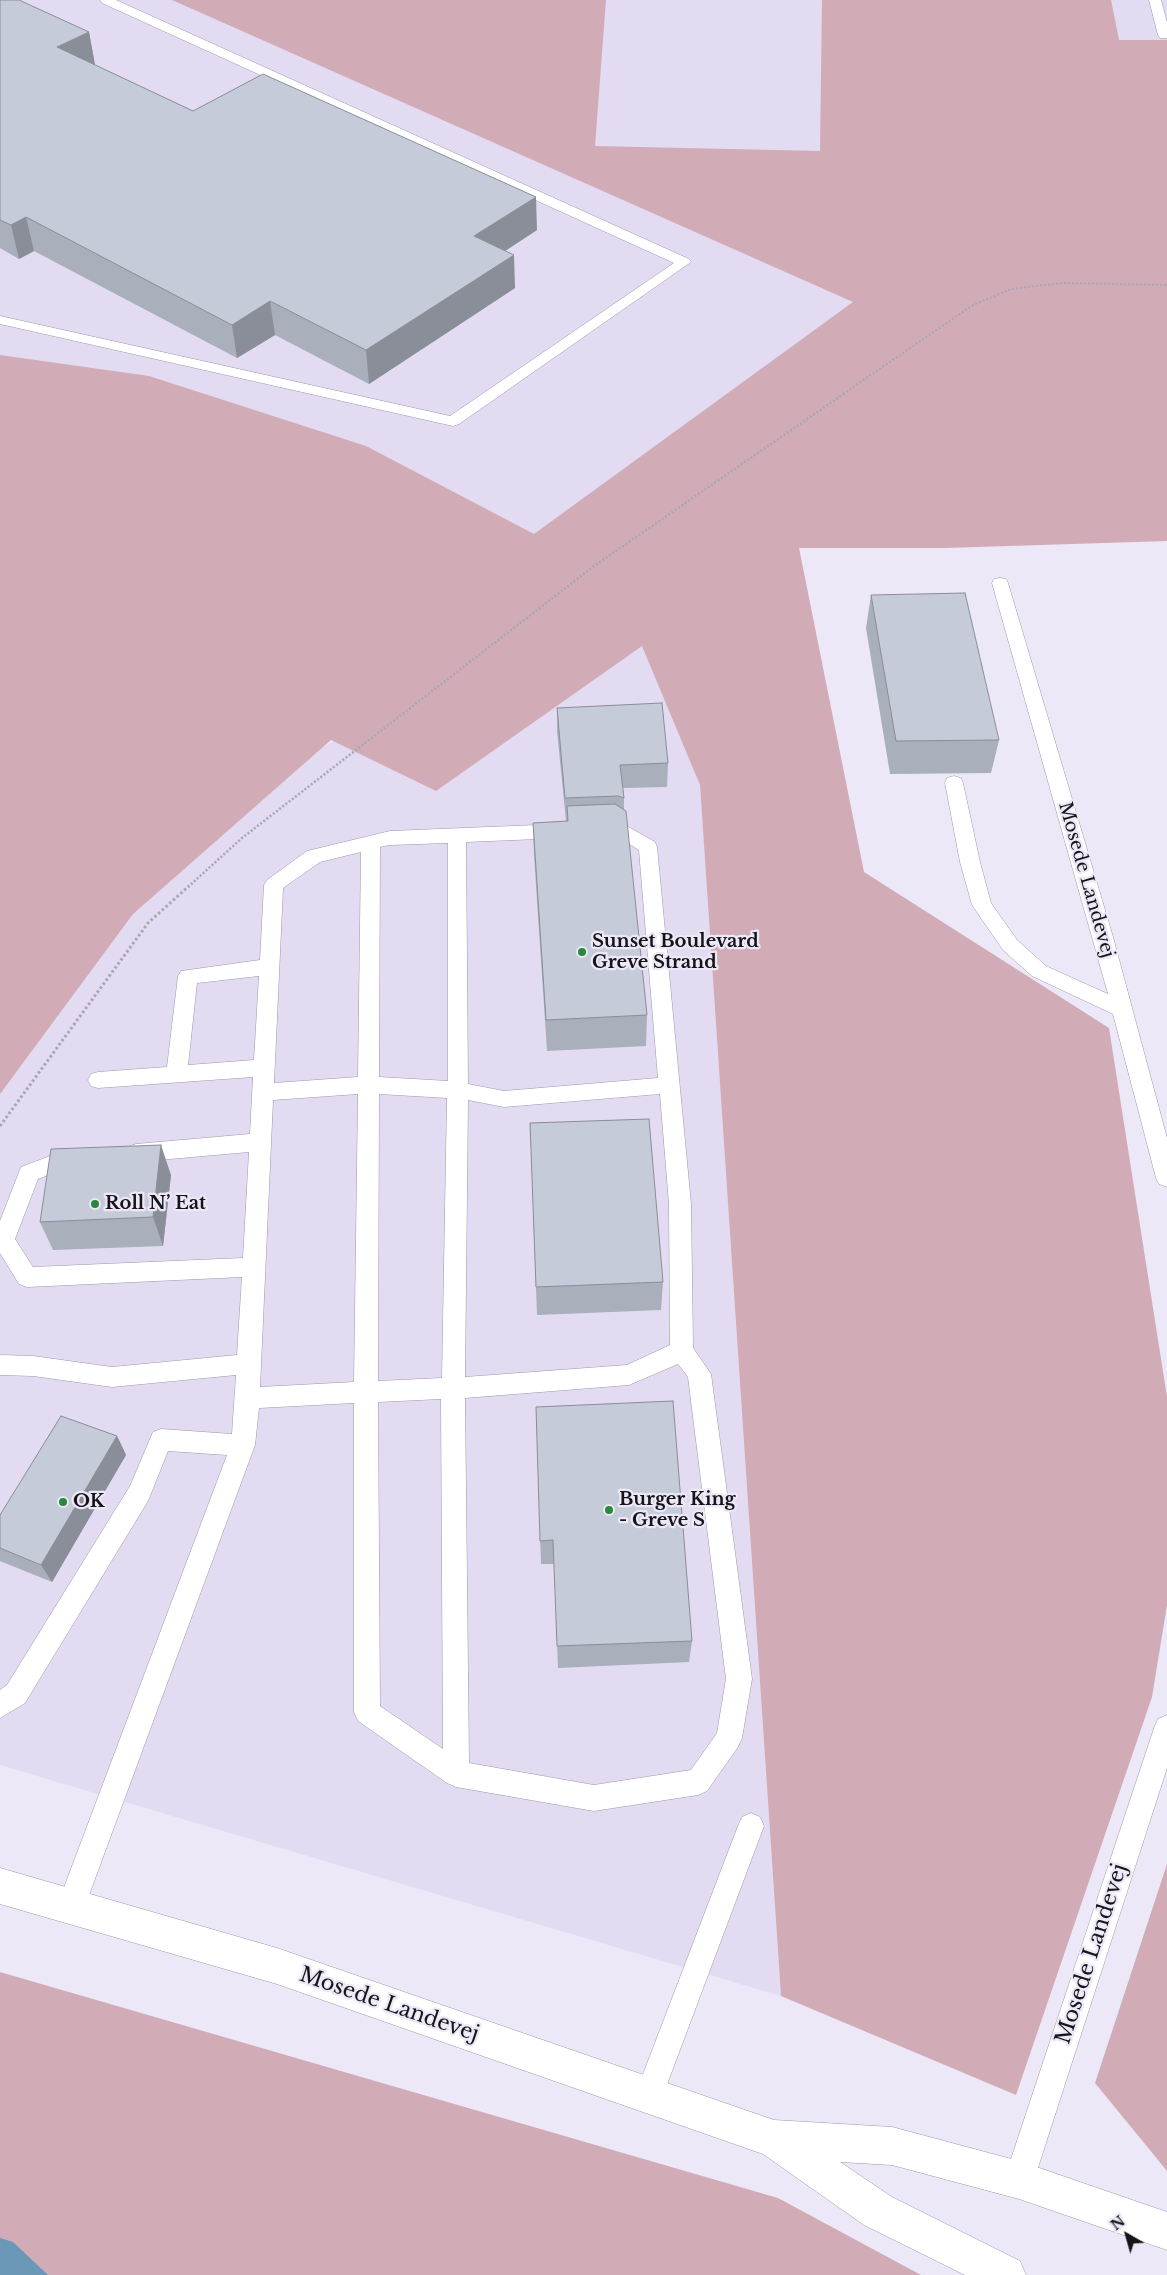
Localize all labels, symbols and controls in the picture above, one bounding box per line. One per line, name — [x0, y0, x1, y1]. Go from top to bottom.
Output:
street label: Mosede Landevej — [1053, 800, 1119, 960]
place label: Sunset Boulevard Greve Strand — [592, 931, 759, 974]
marker: Sunset Boulevard Greve Strand — [576, 946, 588, 958]
place label: Roll N’ Eat — [105, 1193, 206, 1215]
marker: Roll N’ Eat — [89, 1198, 101, 1210]
place label: Burger King - Greve S — [619, 1489, 735, 1532]
place label: OK — [73, 1491, 105, 1513]
marker: OK — [57, 1496, 69, 1508]
marker: Burger King - Greve S — [603, 1504, 615, 1516]
street label: Mosede Landevej — [1051, 1861, 1133, 2047]
street label: Mosede Landevej — [296, 1962, 482, 2048]
north arrow — [1102, 2210, 1152, 2260]
text: N — [1107, 2212, 1128, 2234]

